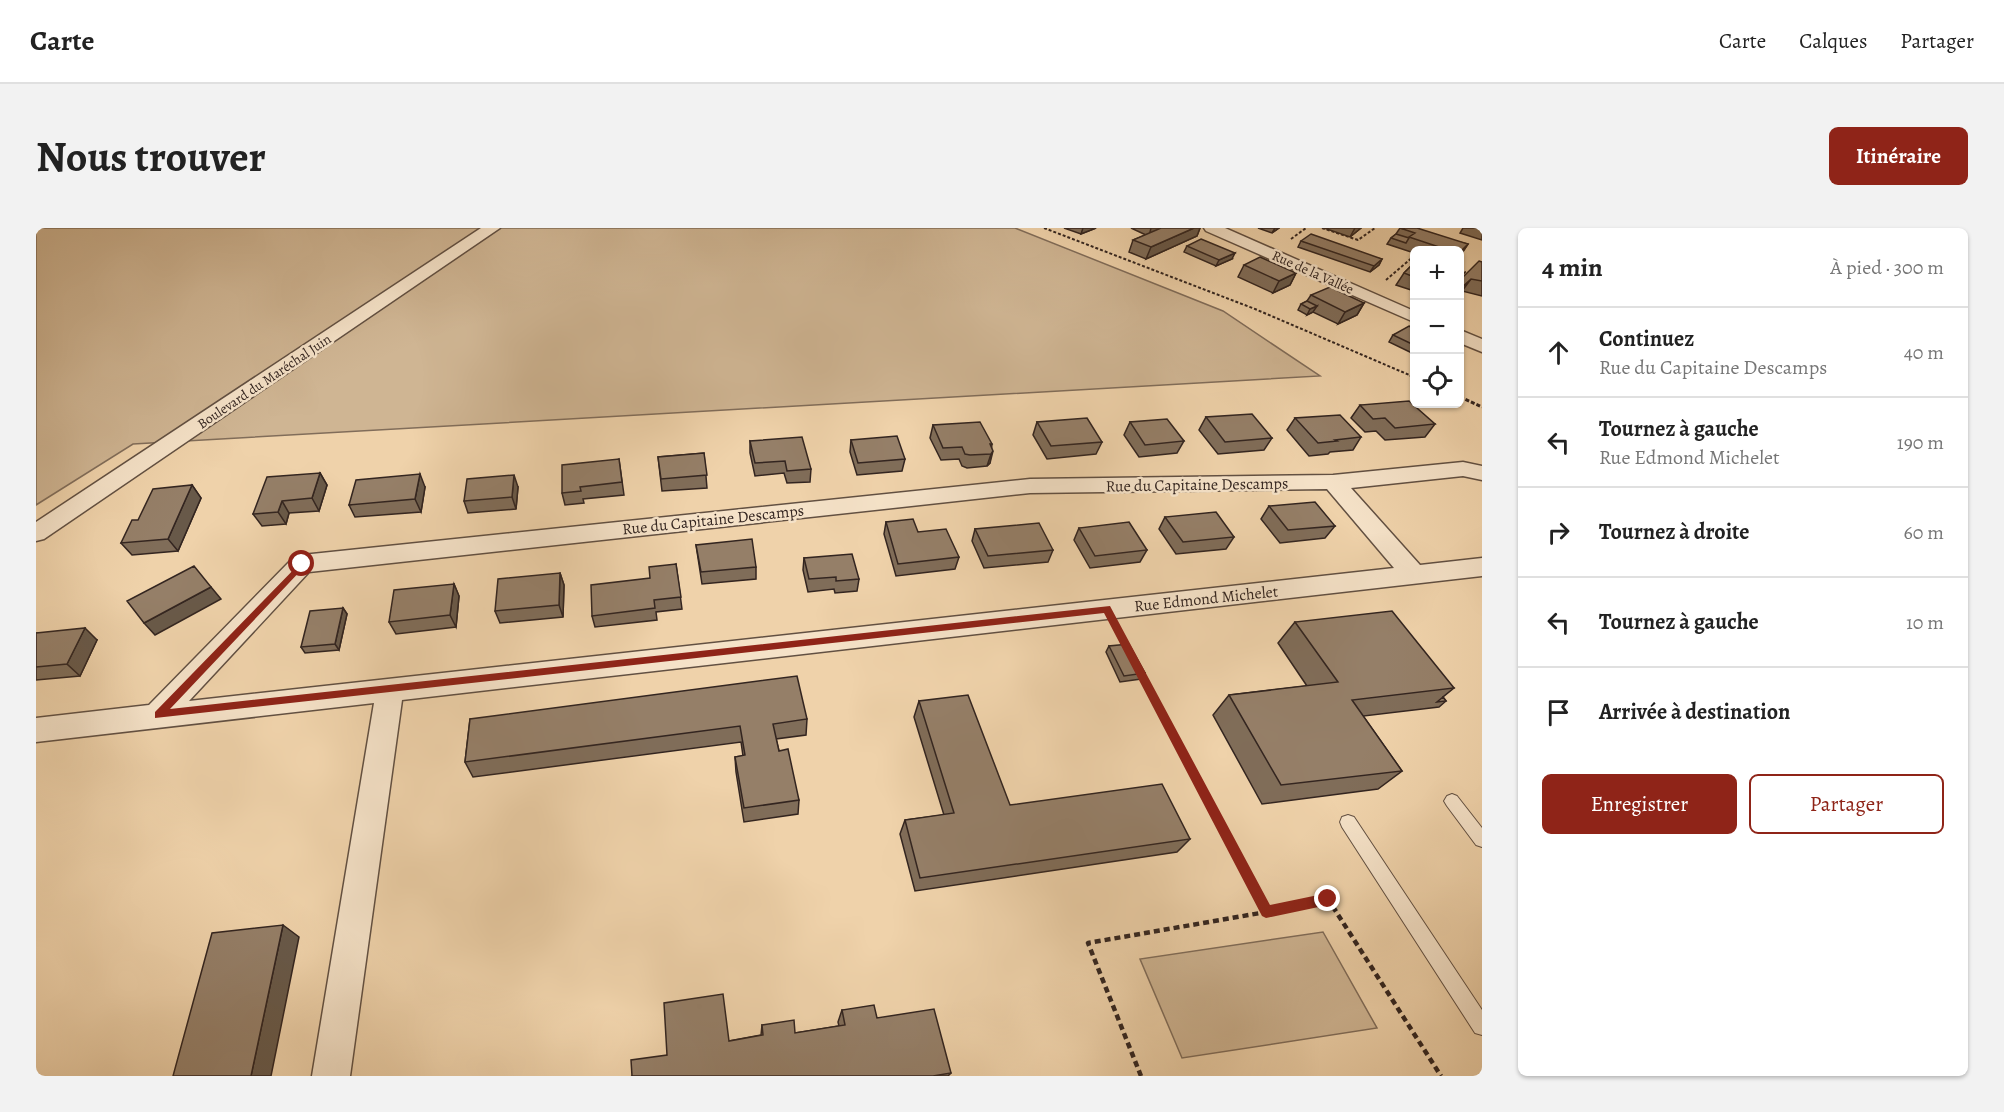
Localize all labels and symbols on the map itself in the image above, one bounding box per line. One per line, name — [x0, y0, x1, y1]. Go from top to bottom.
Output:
street label: Rue de la Vallée — [1269, 246, 1357, 299]
street label: Boulevard du Maréchal Juin — [194, 329, 335, 433]
street label: Rue du Capitaine Descamps — [1106, 472, 1289, 498]
street label: Rue du Capitaine Descamps — [621, 500, 805, 540]
route start — [288, 550, 314, 576]
street label: Rue Edmond Michelet — [1133, 581, 1279, 617]
route end — [1314, 885, 1340, 911]

